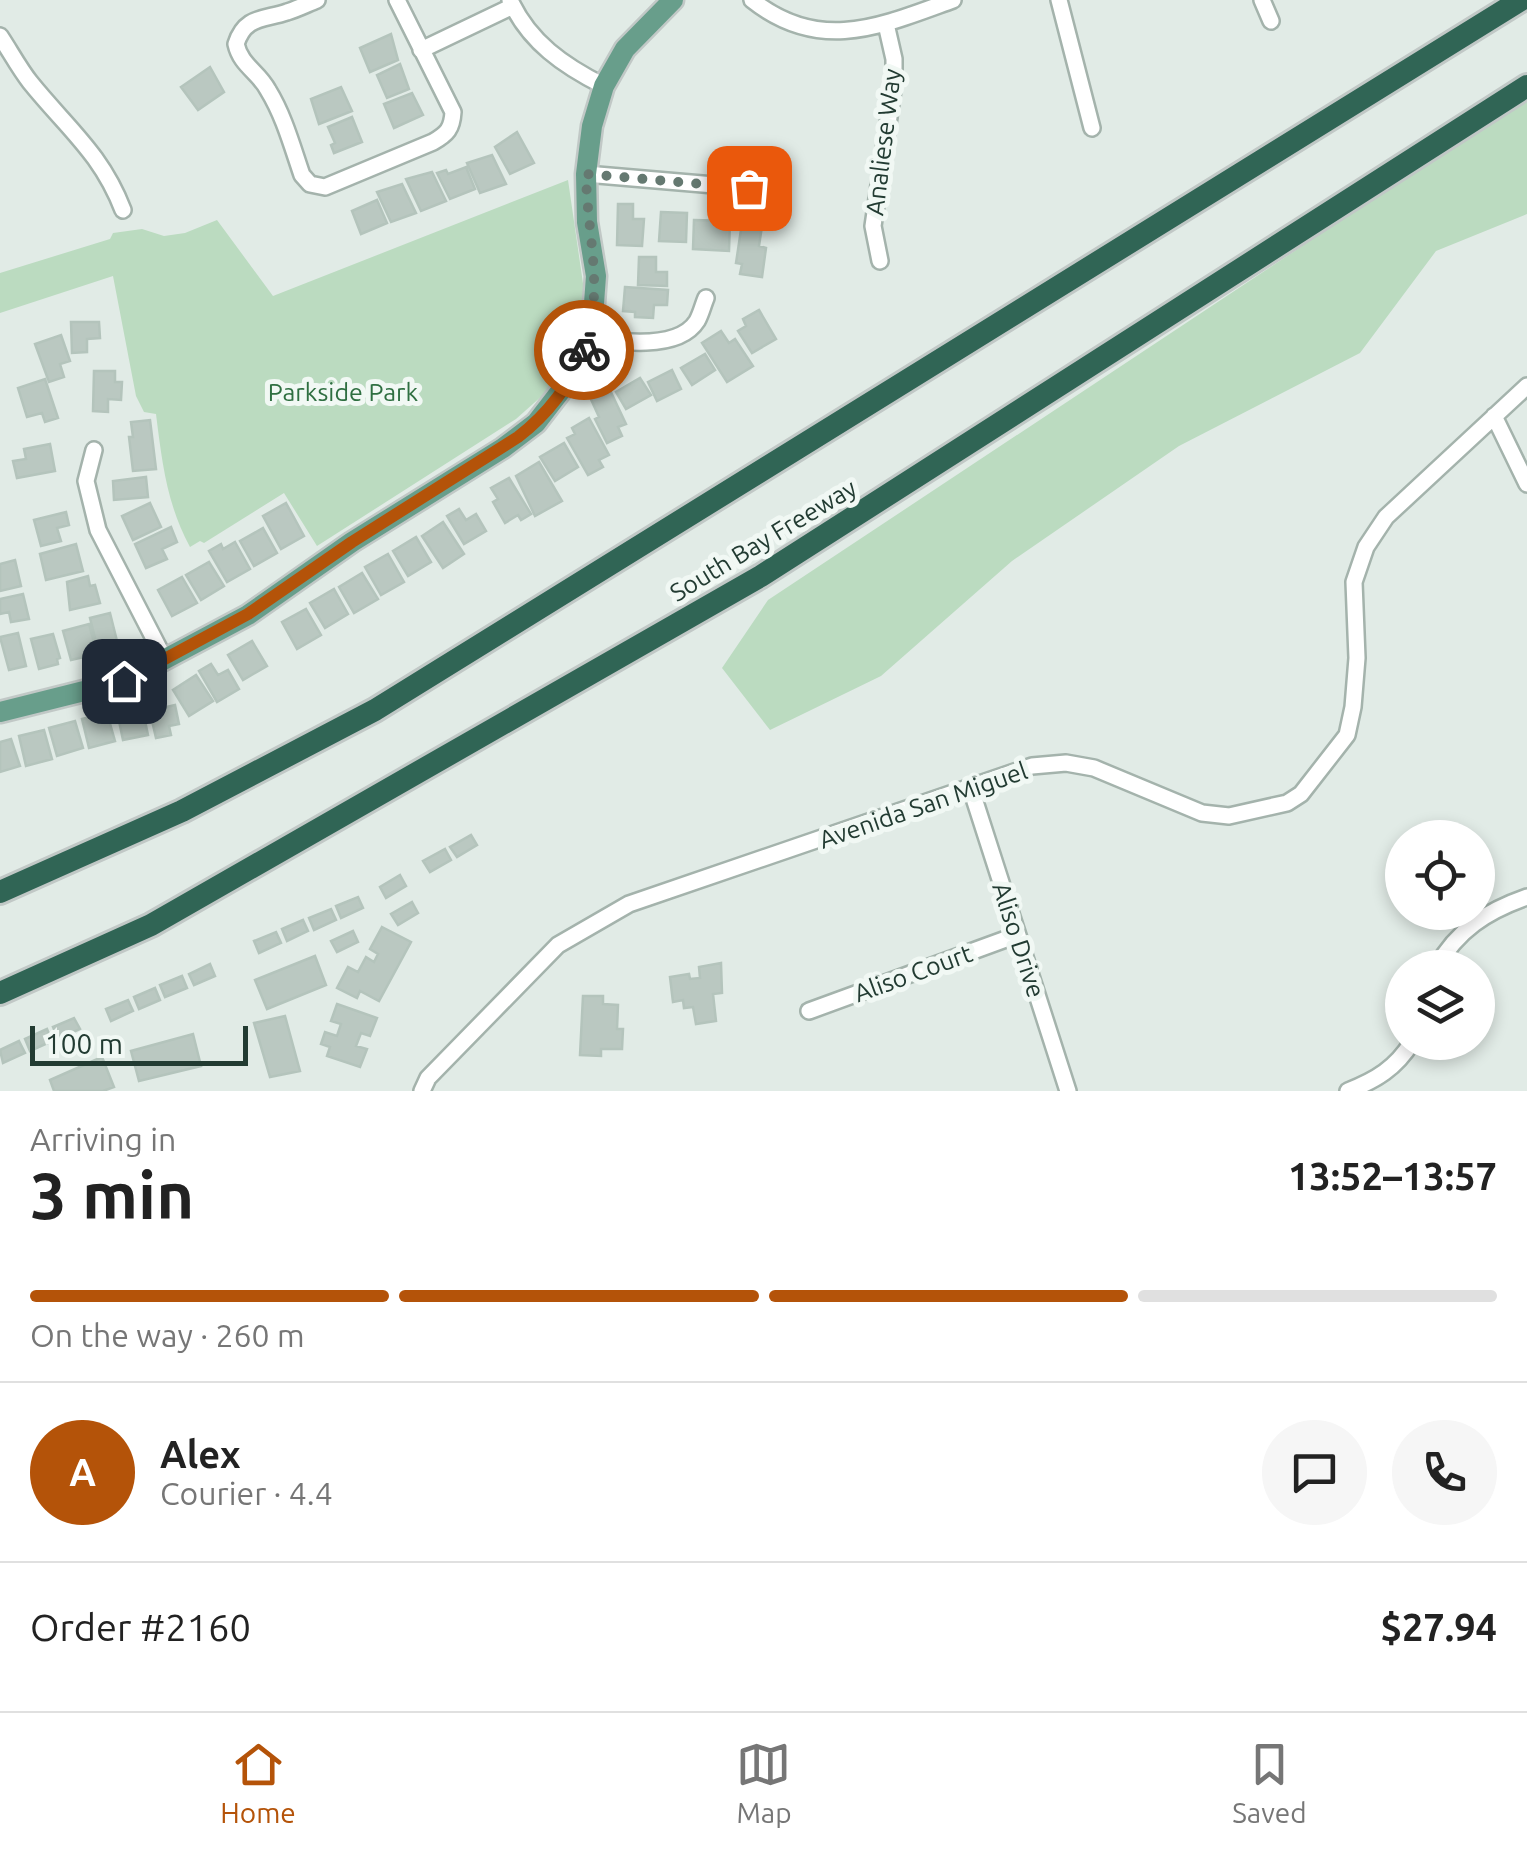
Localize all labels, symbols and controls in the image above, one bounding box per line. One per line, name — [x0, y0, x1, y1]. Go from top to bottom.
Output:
street label: Analiese Way — [860, 67, 906, 217]
pin — [707, 146, 792, 231]
icon: bag — [722, 161, 777, 216]
courier — [534, 300, 634, 400]
icon: bike — [557, 323, 612, 378]
park label: Parkside Park — [268, 378, 419, 406]
street label: South Bay Freeway — [665, 473, 861, 607]
pin — [82, 639, 167, 724]
icon: home — [97, 654, 152, 709]
street label: Avenida San Miguel — [815, 756, 1031, 854]
map controls — [1385, 820, 1495, 1060]
button: locate — [1385, 820, 1495, 930]
street label: Aliso Drive — [987, 879, 1051, 1001]
street label: Aliso Court — [850, 939, 976, 1007]
button: layers — [1385, 950, 1495, 1060]
scale bar — [30, 1021, 248, 1066]
text: 100 m — [45, 1028, 123, 1059]
text: Arriving in — [30, 1121, 176, 1157]
text: 13:52–13:57 — [1288, 1155, 1497, 1197]
text: 3 min — [30, 1158, 194, 1231]
text: On the way · 260 m — [30, 1317, 305, 1353]
button: chat — [1262, 1420, 1367, 1525]
button: phone — [1392, 1420, 1497, 1525]
text: Alex — [160, 1433, 241, 1475]
text: A — [69, 1451, 96, 1493]
text: Courier · 4.4 — [160, 1475, 333, 1511]
text: Order #2160 — [30, 1606, 251, 1648]
text: $27.94 — [1380, 1606, 1497, 1648]
tab: Home — [220, 1737, 296, 1828]
tab: Map — [736, 1737, 792, 1828]
tab: Saved — [1232, 1737, 1307, 1828]

